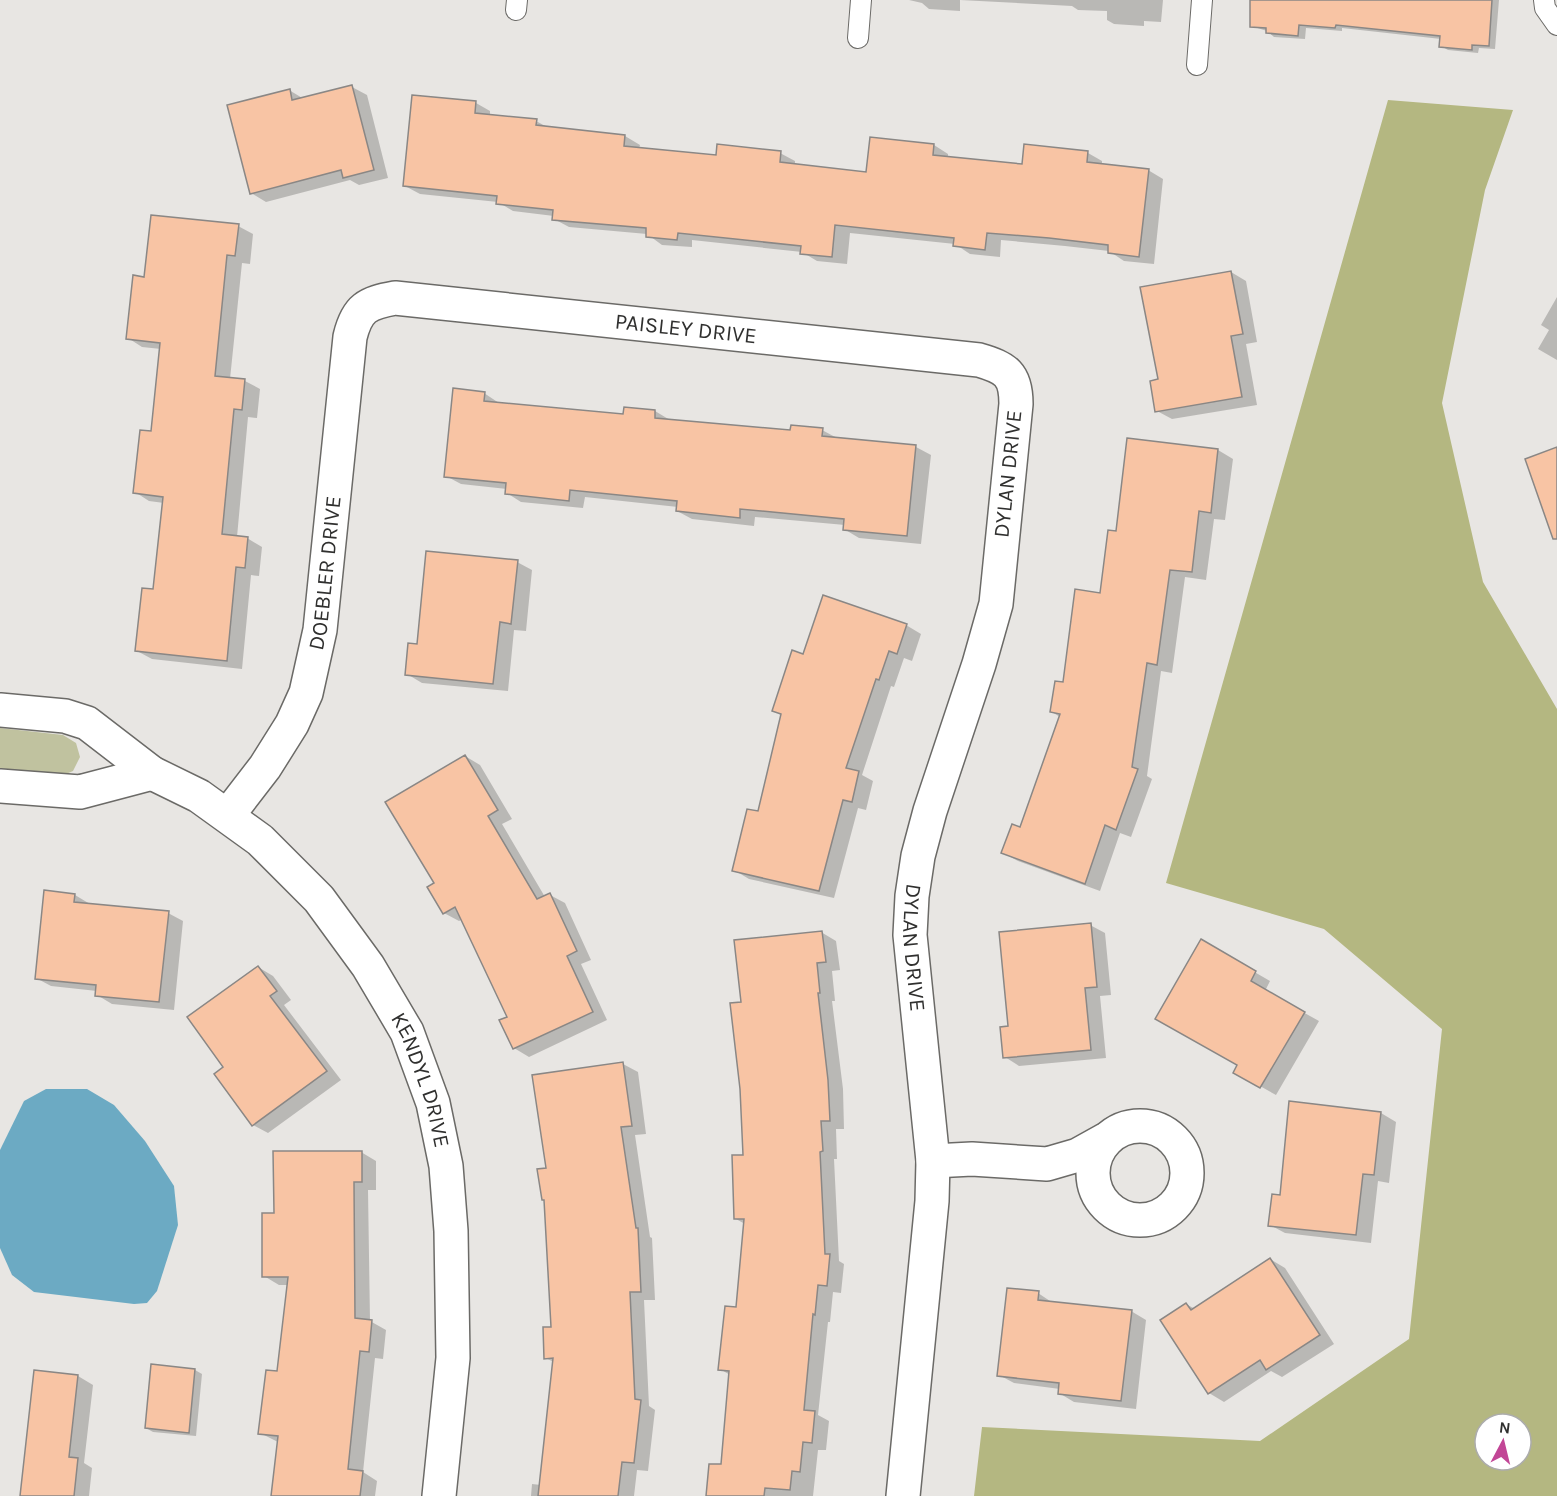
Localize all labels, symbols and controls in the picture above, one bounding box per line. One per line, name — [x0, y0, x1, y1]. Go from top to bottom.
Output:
street label: PAISLEY DRIVE — [614, 308, 758, 349]
street label: DYLAN DRIVE — [988, 409, 1028, 539]
street label: DOEBLER DRIVE — [303, 495, 347, 653]
street label: DYLAN DRIVE — [897, 882, 931, 1013]
street label: KENDYL DRIVE — [385, 1008, 455, 1150]
north arrow — [1473, 1412, 1533, 1472]
text: N — [1498, 1417, 1512, 1438]

